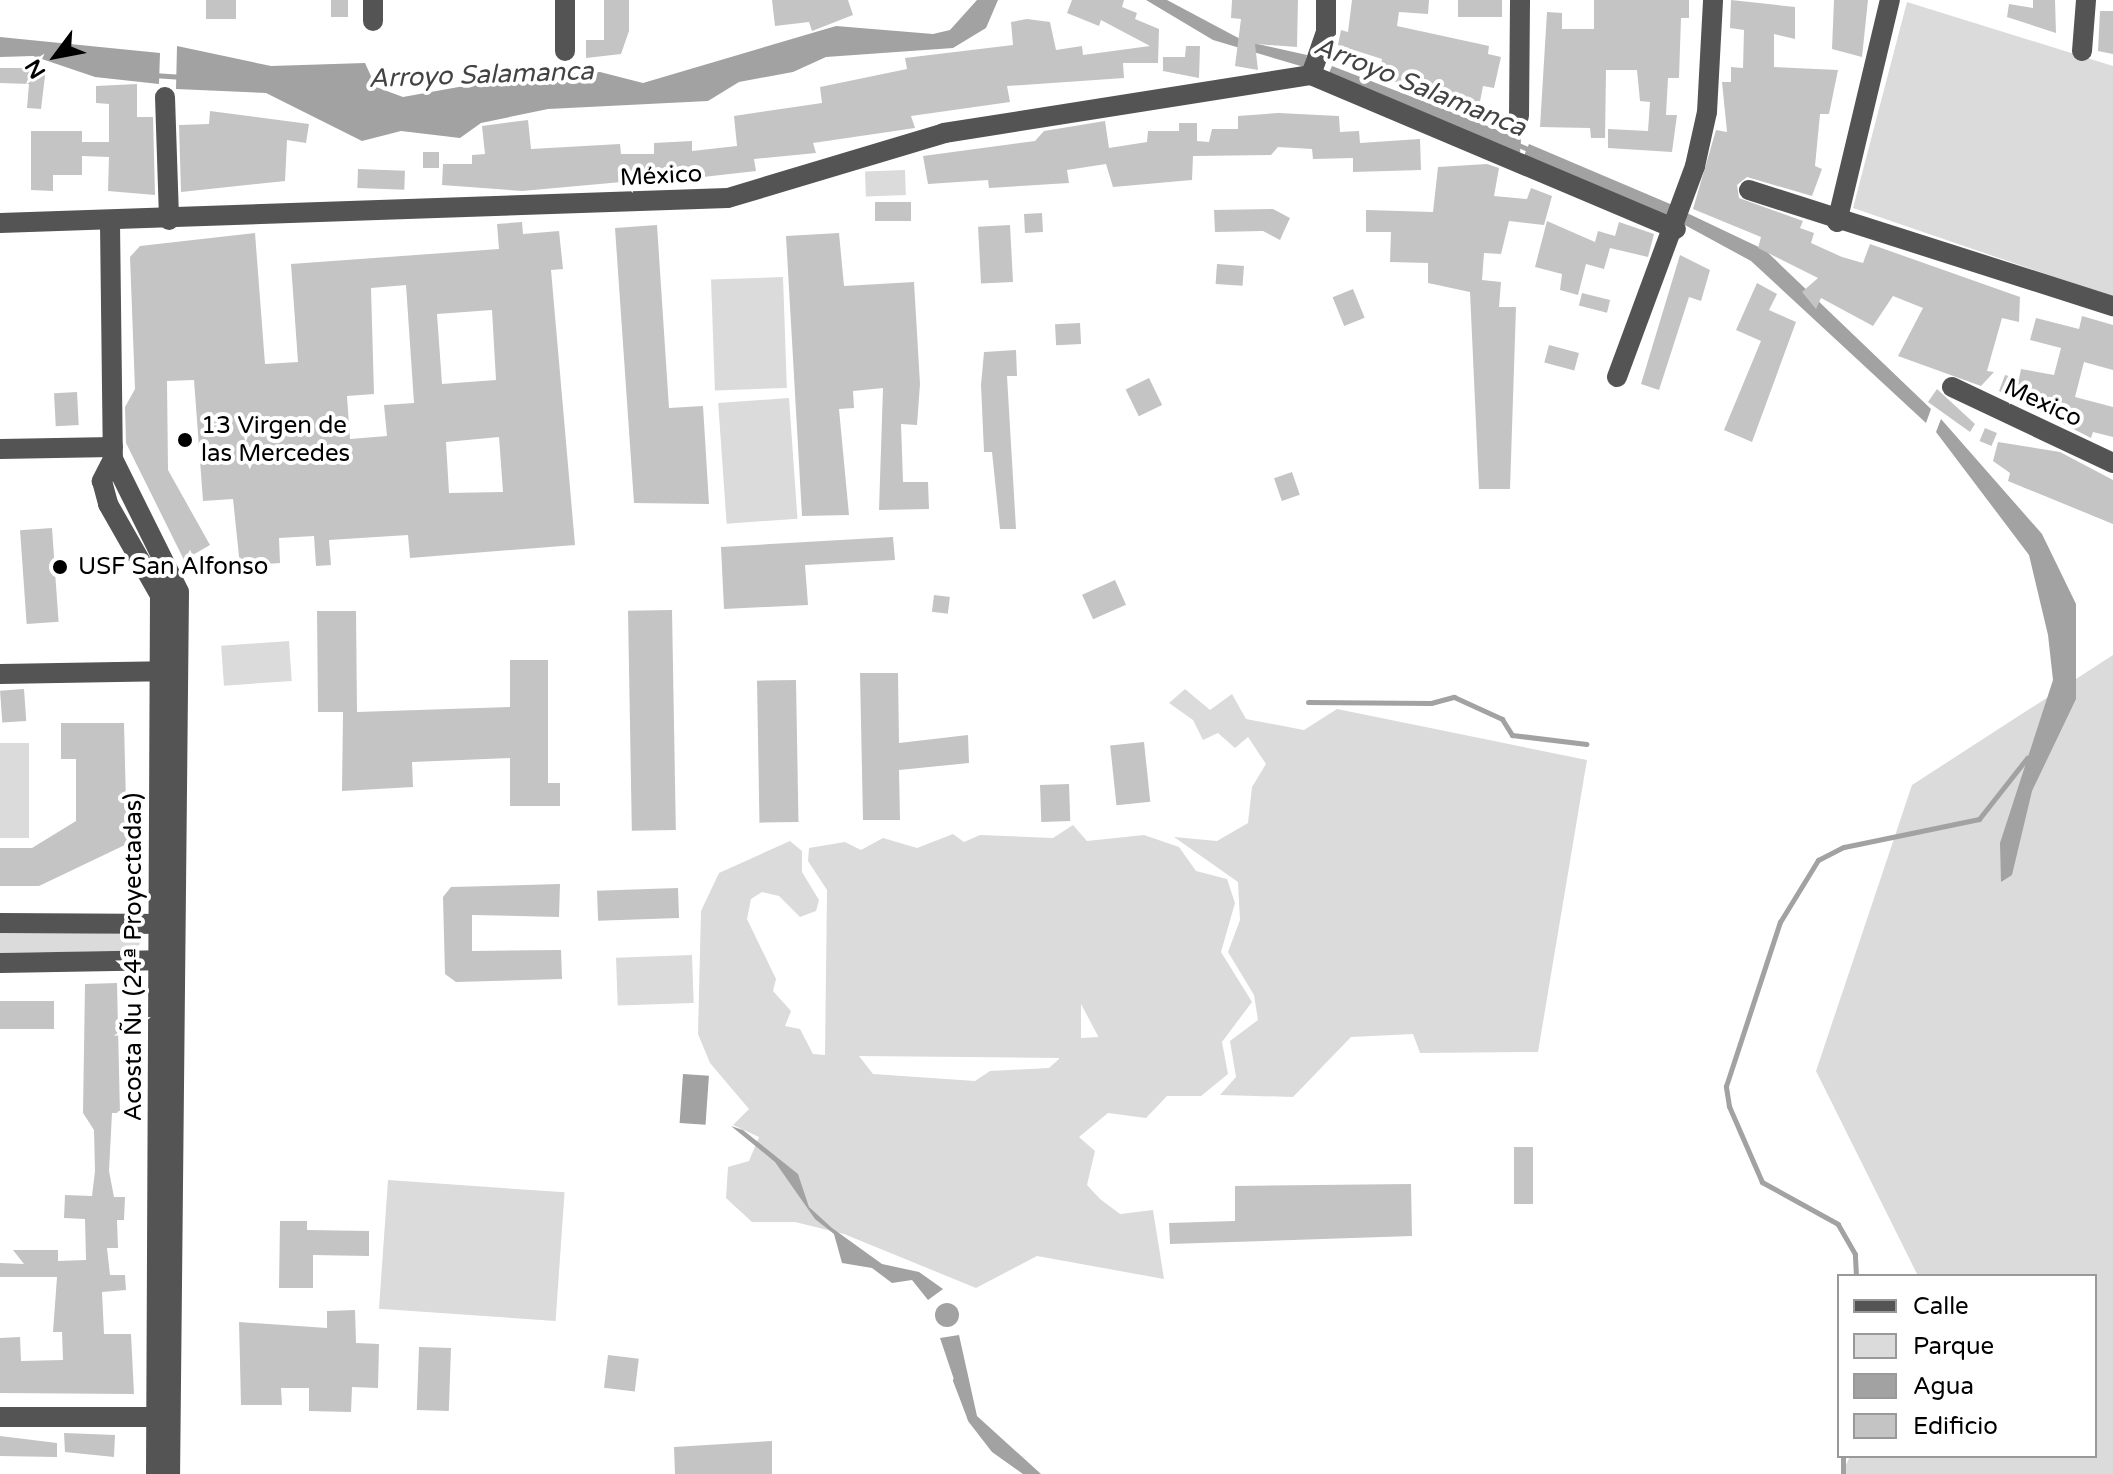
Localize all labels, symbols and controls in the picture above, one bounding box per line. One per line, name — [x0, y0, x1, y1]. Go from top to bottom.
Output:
north arrow — [16, 16, 96, 96]
water label: Arroyo Salamanca — [1310, 30, 1530, 144]
text: N — [20, 54, 51, 83]
water label: Arroyo Salamanca — [368, 55, 594, 95]
street label: México — [619, 159, 703, 193]
street label: Mexico — [2000, 373, 2086, 433]
place label: 13 Virgen de las Mercedes — [201, 412, 350, 468]
marker: 13 Virgen de las Mercedes — [176, 431, 194, 449]
place label: USF San Alfonso — [78, 553, 268, 581]
marker: USF San Alfonso — [49, 556, 71, 578]
street label: Acosta Ñu (24ª Proyectadas) — [120, 793, 148, 1121]
legend — [1837, 1274, 2097, 1458]
text: Calle — [1913, 1292, 1969, 1321]
text: Parque — [1913, 1332, 1994, 1361]
text: Agua — [1913, 1372, 1974, 1401]
text: Edificio — [1913, 1412, 1998, 1441]

